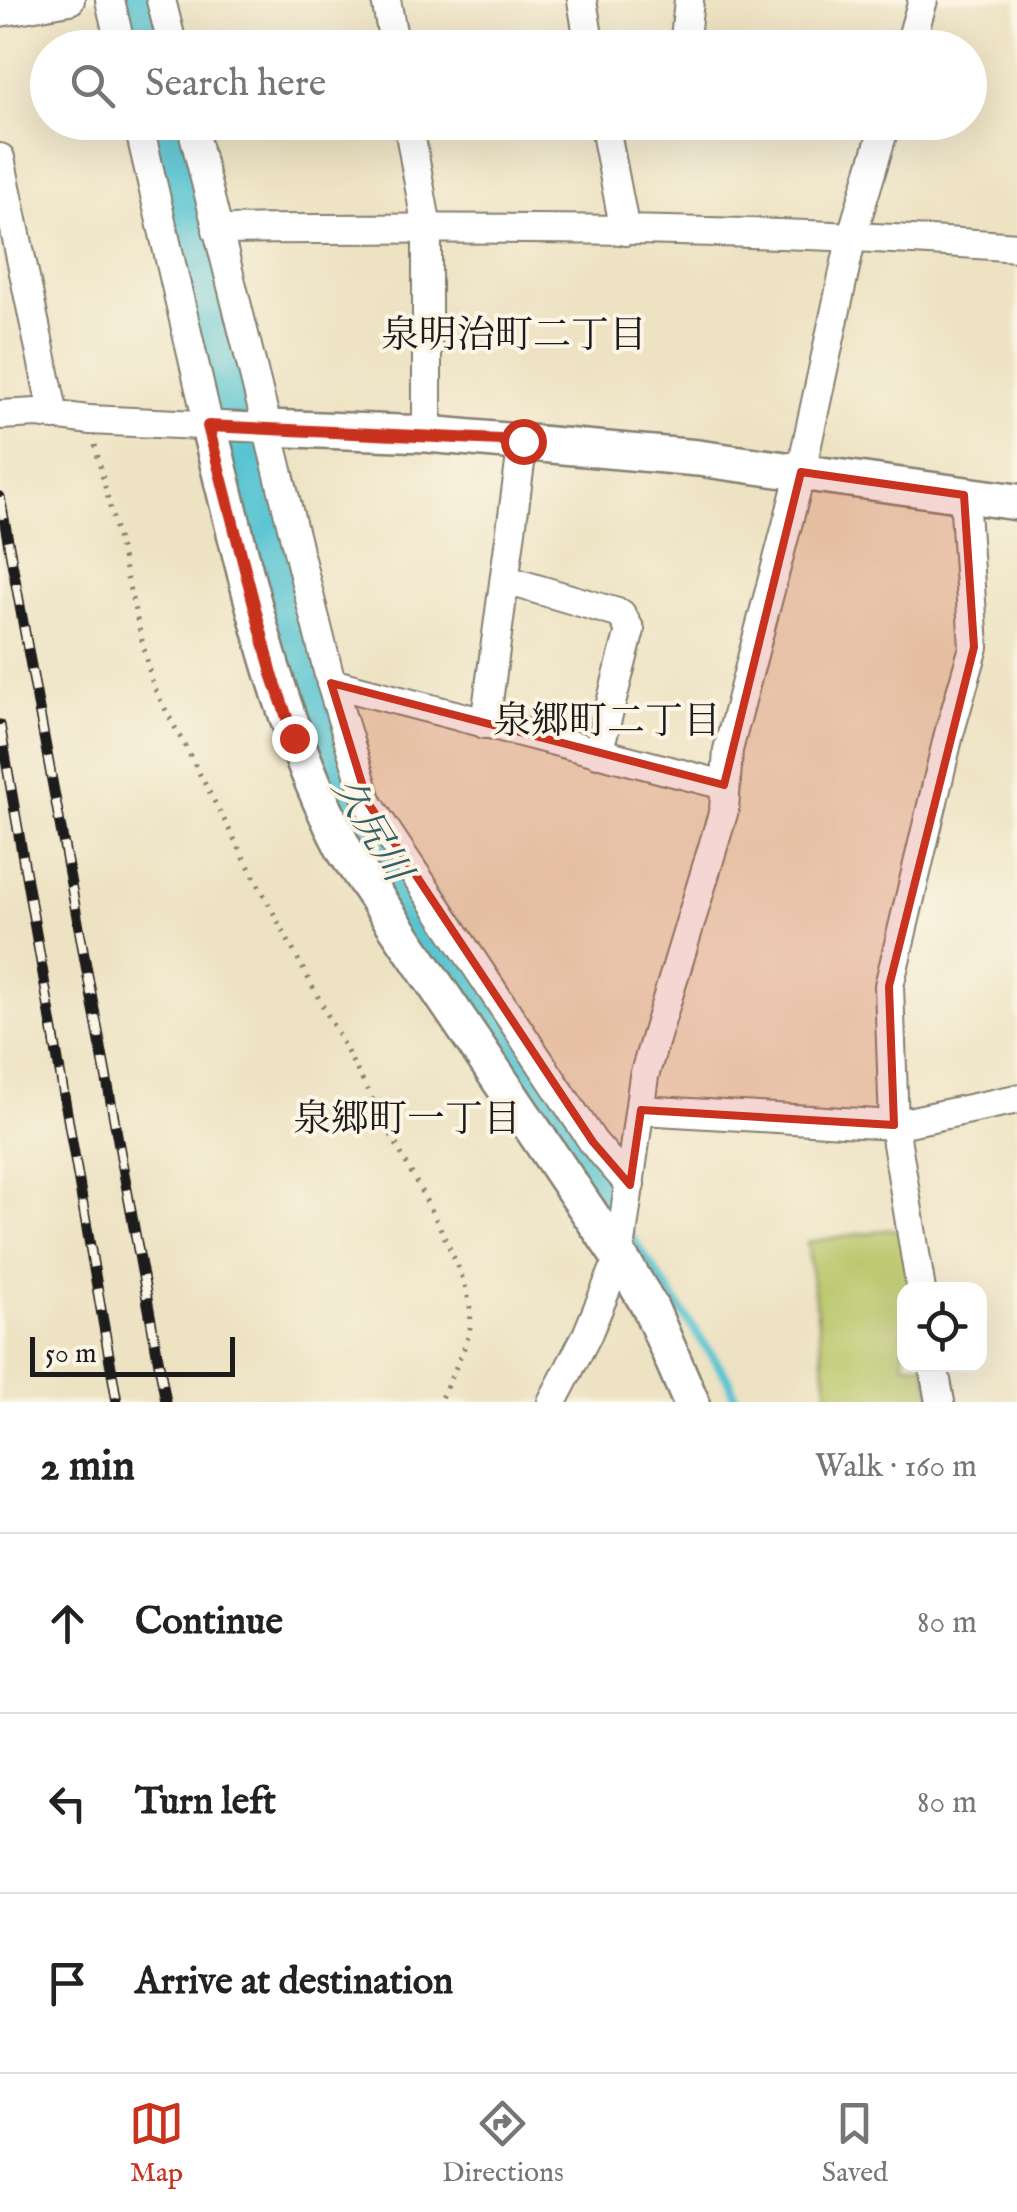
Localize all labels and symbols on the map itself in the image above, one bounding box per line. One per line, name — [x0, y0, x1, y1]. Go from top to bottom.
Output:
district label: 泉明治町二丁目 — [381, 313, 647, 361]
route start — [501, 419, 547, 465]
district label: 泉郷町二丁目 — [493, 699, 721, 747]
route end — [272, 716, 318, 762]
water label: 久尻川 — [320, 769, 422, 895]
district label: 泉郷町一丁目 — [293, 1097, 521, 1145]
scale bar — [30, 1332, 235, 1376]

